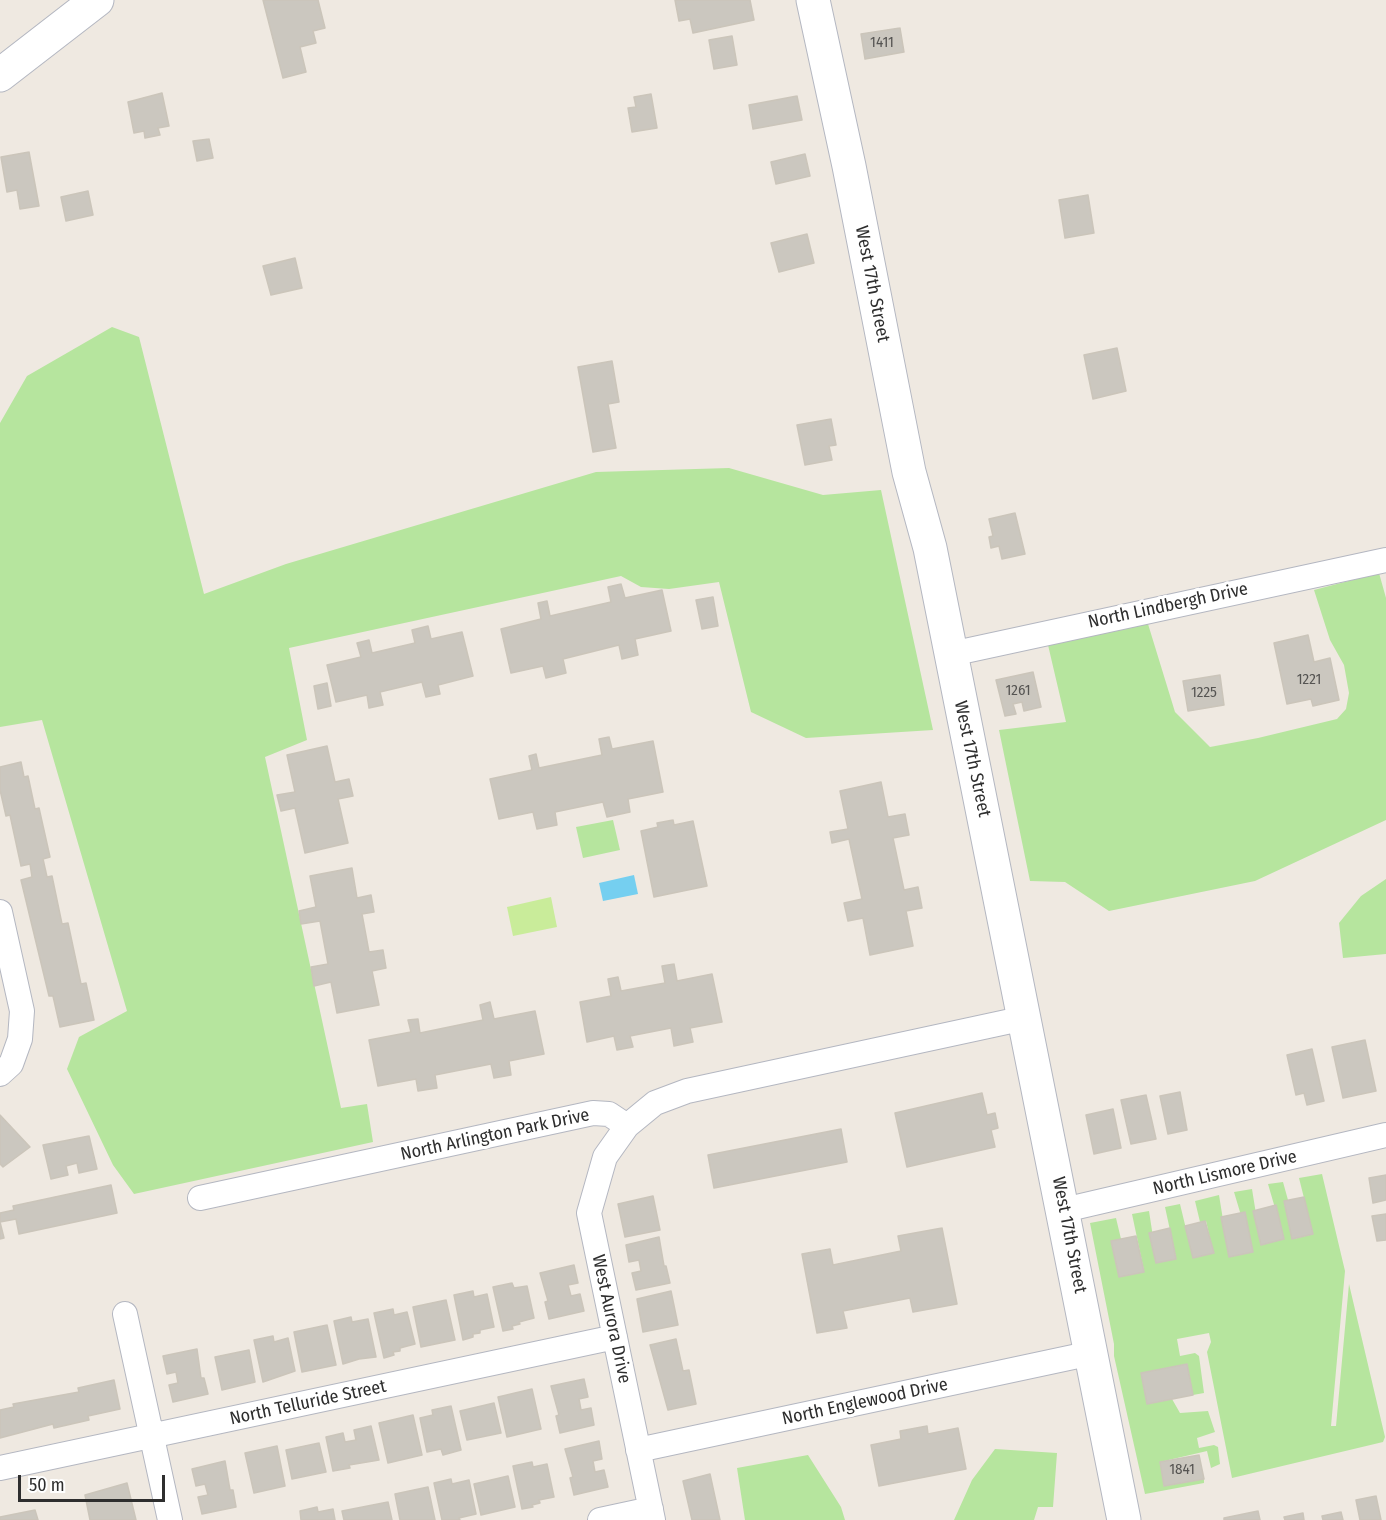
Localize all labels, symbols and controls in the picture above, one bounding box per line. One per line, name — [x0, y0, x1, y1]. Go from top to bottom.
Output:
house number: 1411 — [870, 34, 894, 52]
street label: West 17th Street — [850, 224, 894, 344]
street label: North Lindbergh Drive — [1086, 579, 1250, 633]
house number: 1221 — [1297, 671, 1321, 689]
house number: 1261 — [1005, 682, 1031, 700]
house number: 1225 — [1191, 684, 1217, 702]
street label: West 17th Street — [949, 699, 995, 819]
street label: North Arlington Park Drive — [399, 1104, 591, 1166]
street label: North Lismore Drive — [1151, 1146, 1299, 1200]
street label: West 17th Street — [1047, 1175, 1091, 1295]
street label: West Aurora Drive — [587, 1253, 635, 1385]
street label: North Englewood Drive — [780, 1374, 950, 1430]
street label: North Telluride Street — [228, 1376, 388, 1430]
house number: 1841 — [1169, 1461, 1195, 1479]
scale bar — [21, 1463, 168, 1501]
text: 50 m — [29, 1474, 65, 1496]

